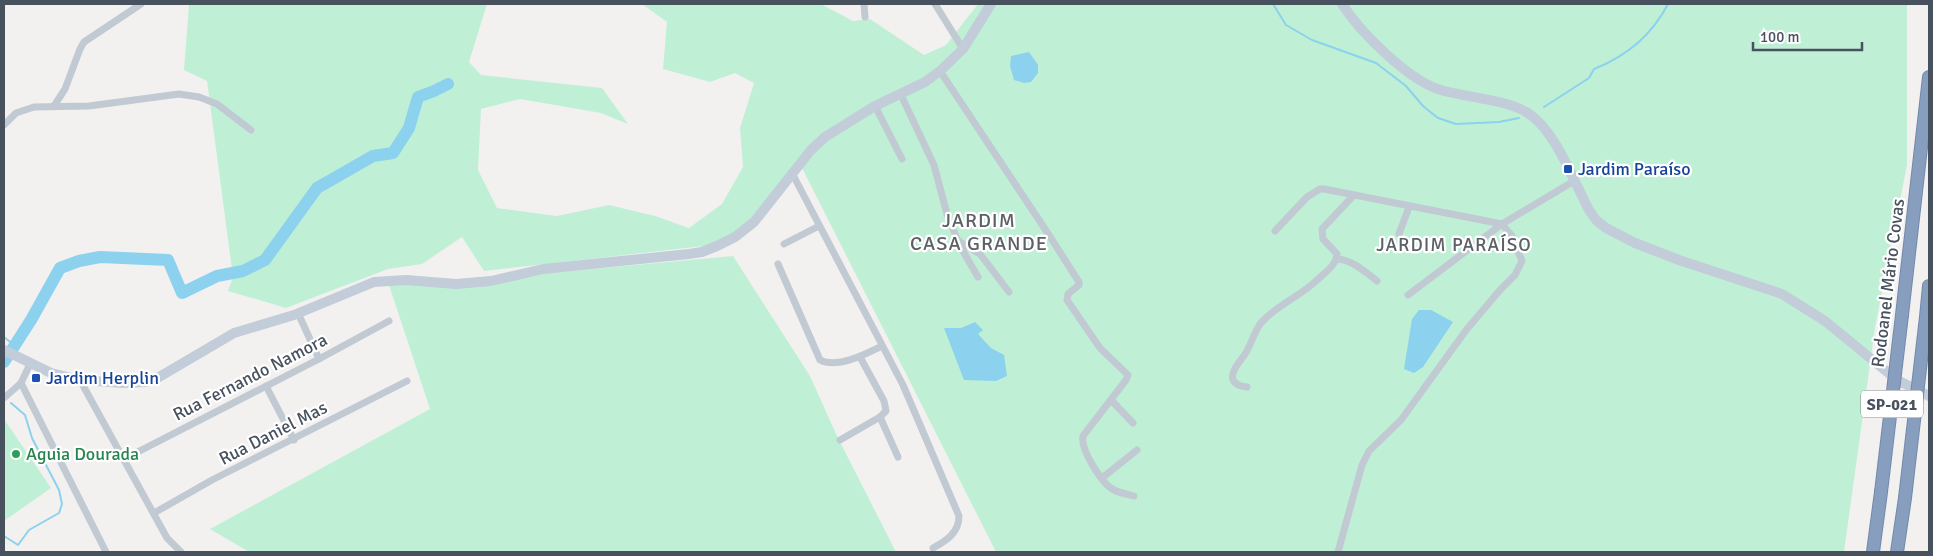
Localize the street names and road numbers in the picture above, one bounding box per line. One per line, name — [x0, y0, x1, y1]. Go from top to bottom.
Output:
street label: Rodoanel Mário Covas — [1867, 197, 1909, 369]
street label: Rua Fernando Namora — [169, 329, 331, 425]
road number: SP-021 — [1861, 390, 1923, 418]
street label: Rua Daniel Mas — [215, 396, 331, 470]

